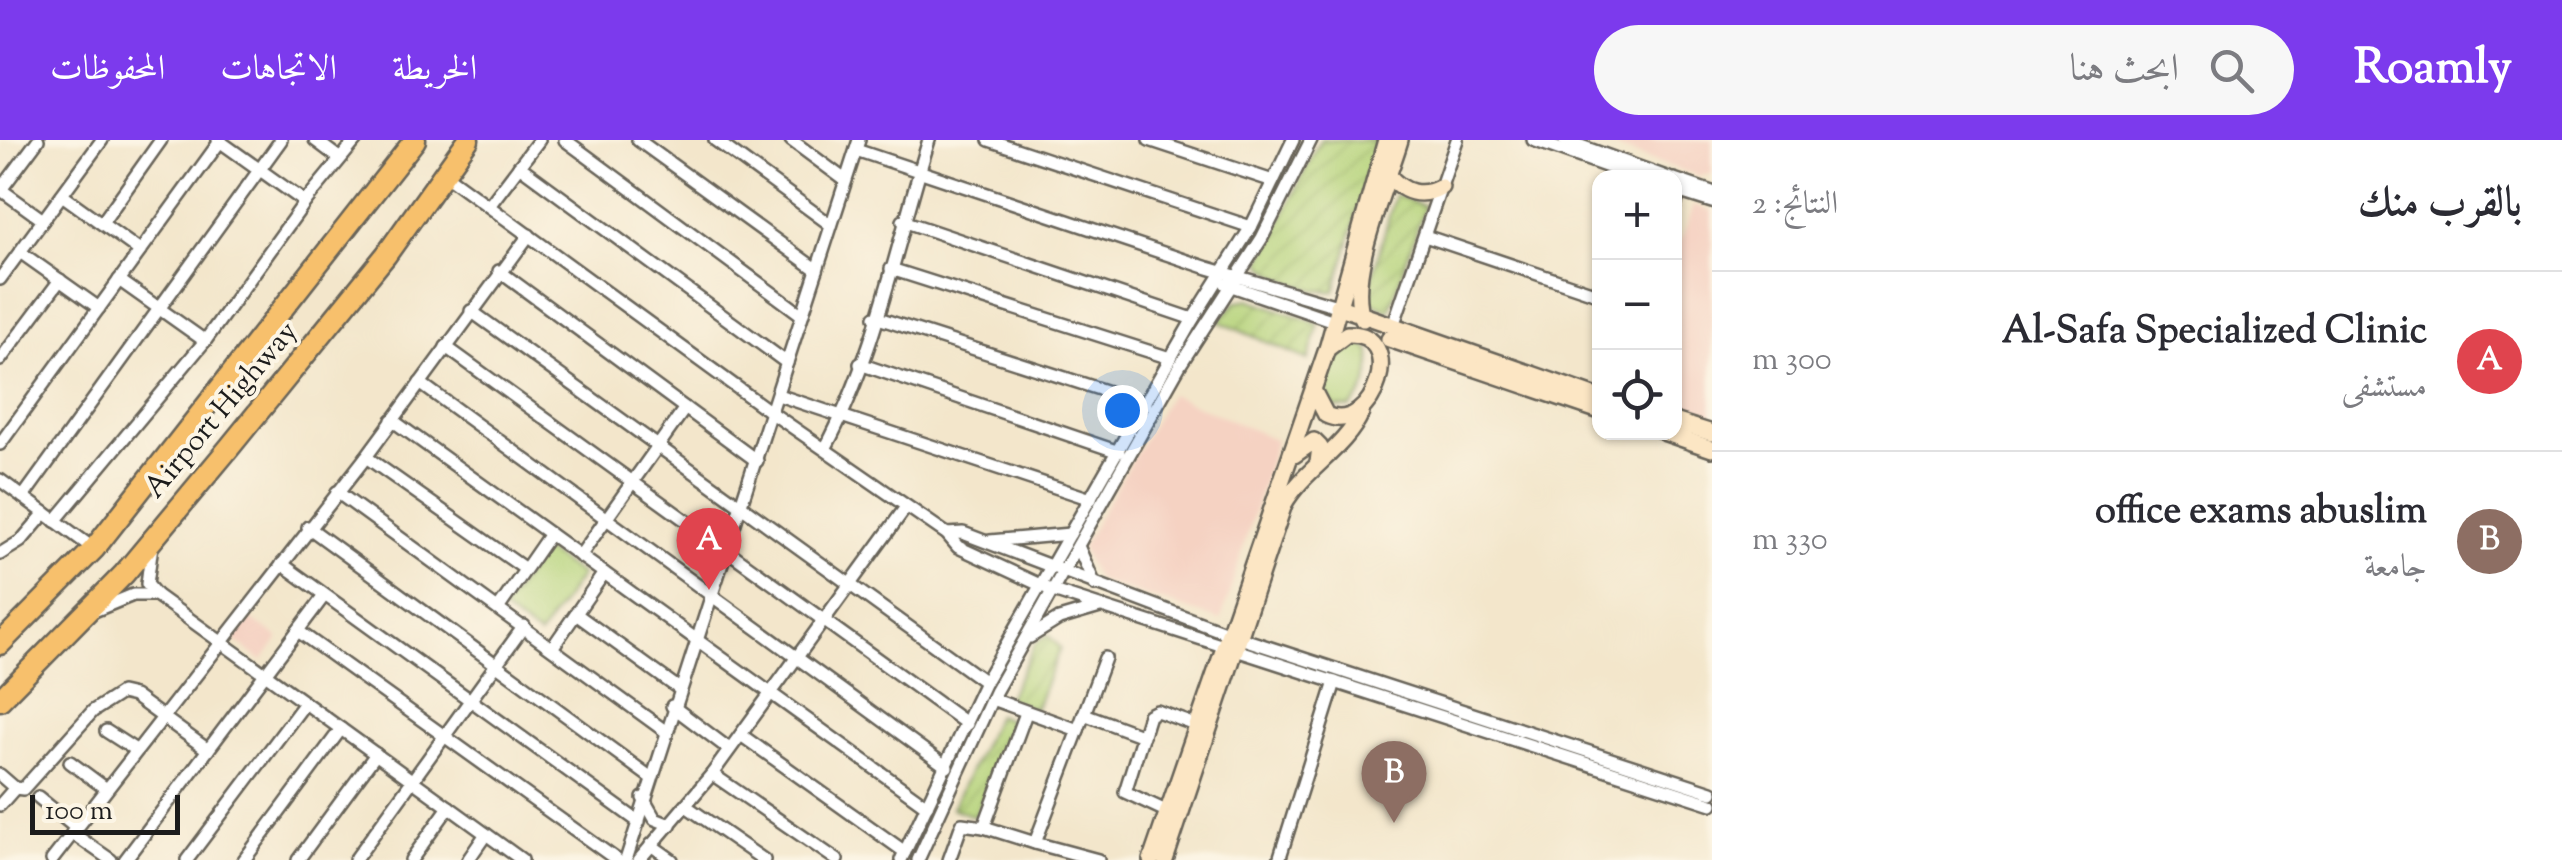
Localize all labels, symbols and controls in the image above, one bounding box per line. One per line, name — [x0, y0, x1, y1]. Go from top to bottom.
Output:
search box — [1594, 25, 2294, 115]
text: Roamly — [2354, 36, 2512, 105]
icon: search — [2204, 43, 2259, 98]
text: ابحث هنا — [2070, 44, 2179, 98]
text: المحفوظات — [50, 45, 165, 96]
text: الاتجاهات — [220, 45, 337, 96]
text: الخريطة — [392, 45, 477, 96]
map controls — [1592, 170, 1682, 440]
button: + — [1592, 170, 1682, 260]
text: بالقرب منك — [2358, 175, 2522, 235]
text: النتائج: 2 — [1752, 182, 1838, 228]
button: − — [1592, 260, 1682, 350]
text: Al-Safa Specialized Clinic — [2002, 306, 2427, 360]
street label: Airport Highway — [135, 313, 309, 509]
text: 300 m — [1752, 338, 1832, 384]
text: A — [2477, 338, 2503, 384]
button: locate — [1592, 350, 1682, 440]
text: مستشفى — [2342, 365, 2427, 411]
your location — [1097, 385, 1148, 436]
text: office exams abuslim — [2095, 486, 2427, 540]
pin: A — [676, 508, 742, 590]
text: 330 m — [1752, 518, 1828, 564]
text: B — [2479, 518, 2500, 564]
text: جامعة — [2364, 545, 2427, 591]
pin: B — [1362, 740, 1426, 823]
scale bar — [30, 790, 180, 834]
text: 100 m — [45, 792, 113, 832]

